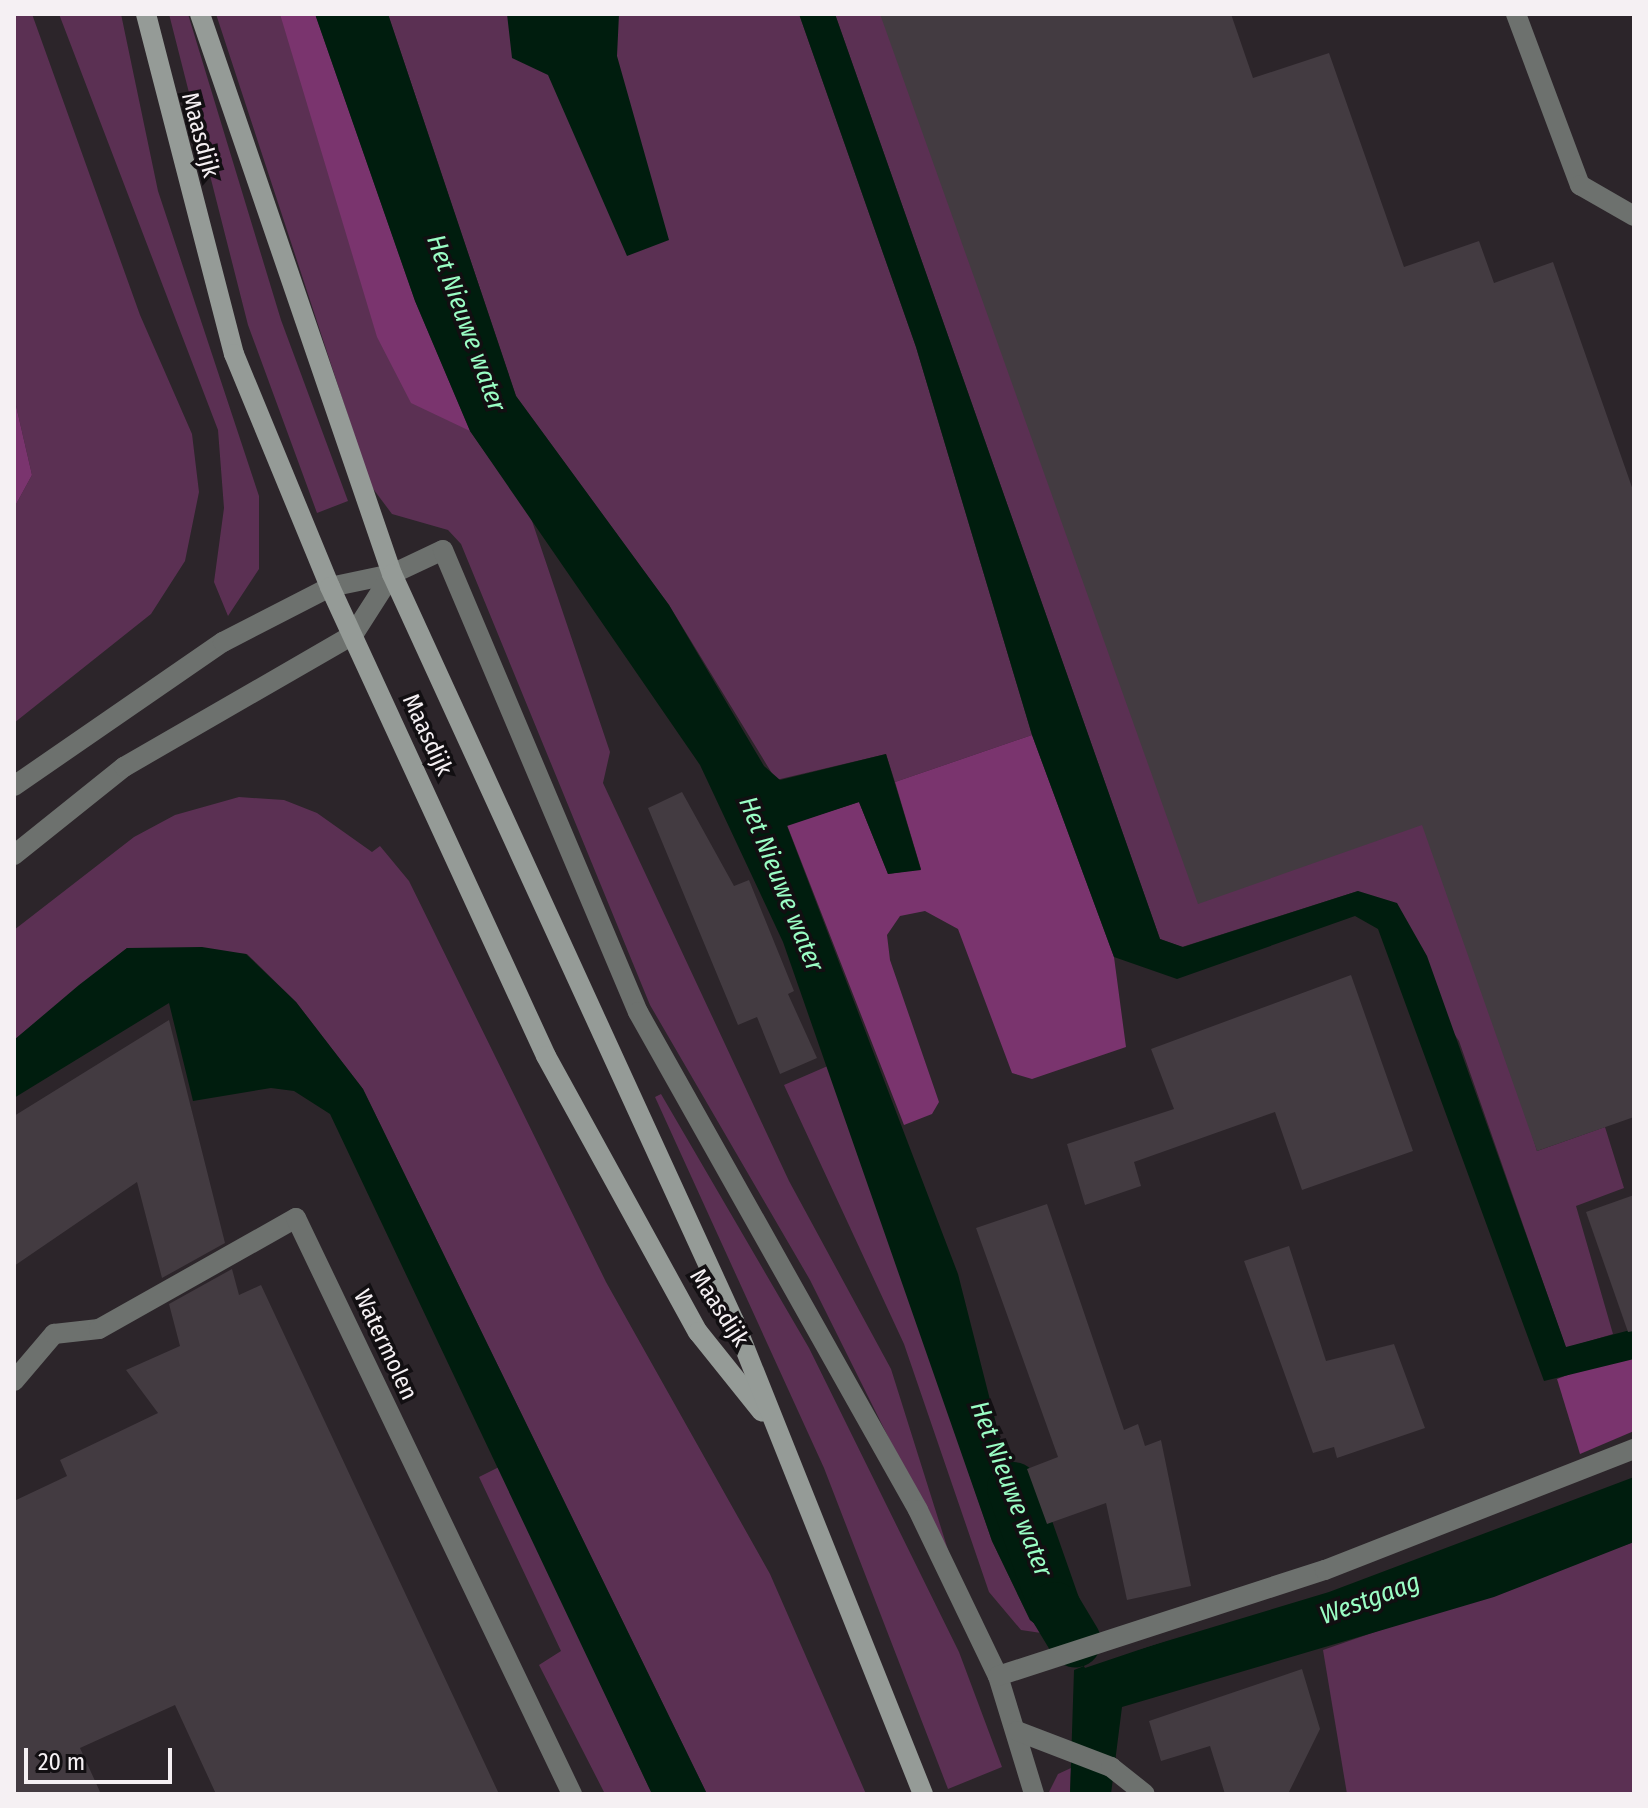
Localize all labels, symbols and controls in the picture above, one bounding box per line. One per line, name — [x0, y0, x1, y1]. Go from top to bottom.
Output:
street label: Maasdijk — [175, 89, 225, 181]
water label: Het Nieuwe water — [420, 231, 512, 415]
street label: Maasdijk — [396, 690, 458, 780]
water label: Het Nieuwe water — [732, 792, 830, 976]
street label: Maasdijk — [683, 1264, 755, 1352]
street label: Watermolen — [347, 1285, 423, 1405]
water label: Het Nieuwe water — [963, 1397, 1059, 1581]
water label: Westgaag — [1316, 1566, 1424, 1632]
scale bar — [28, 1732, 176, 1782]
text: 20 m — [38, 1748, 85, 1776]

